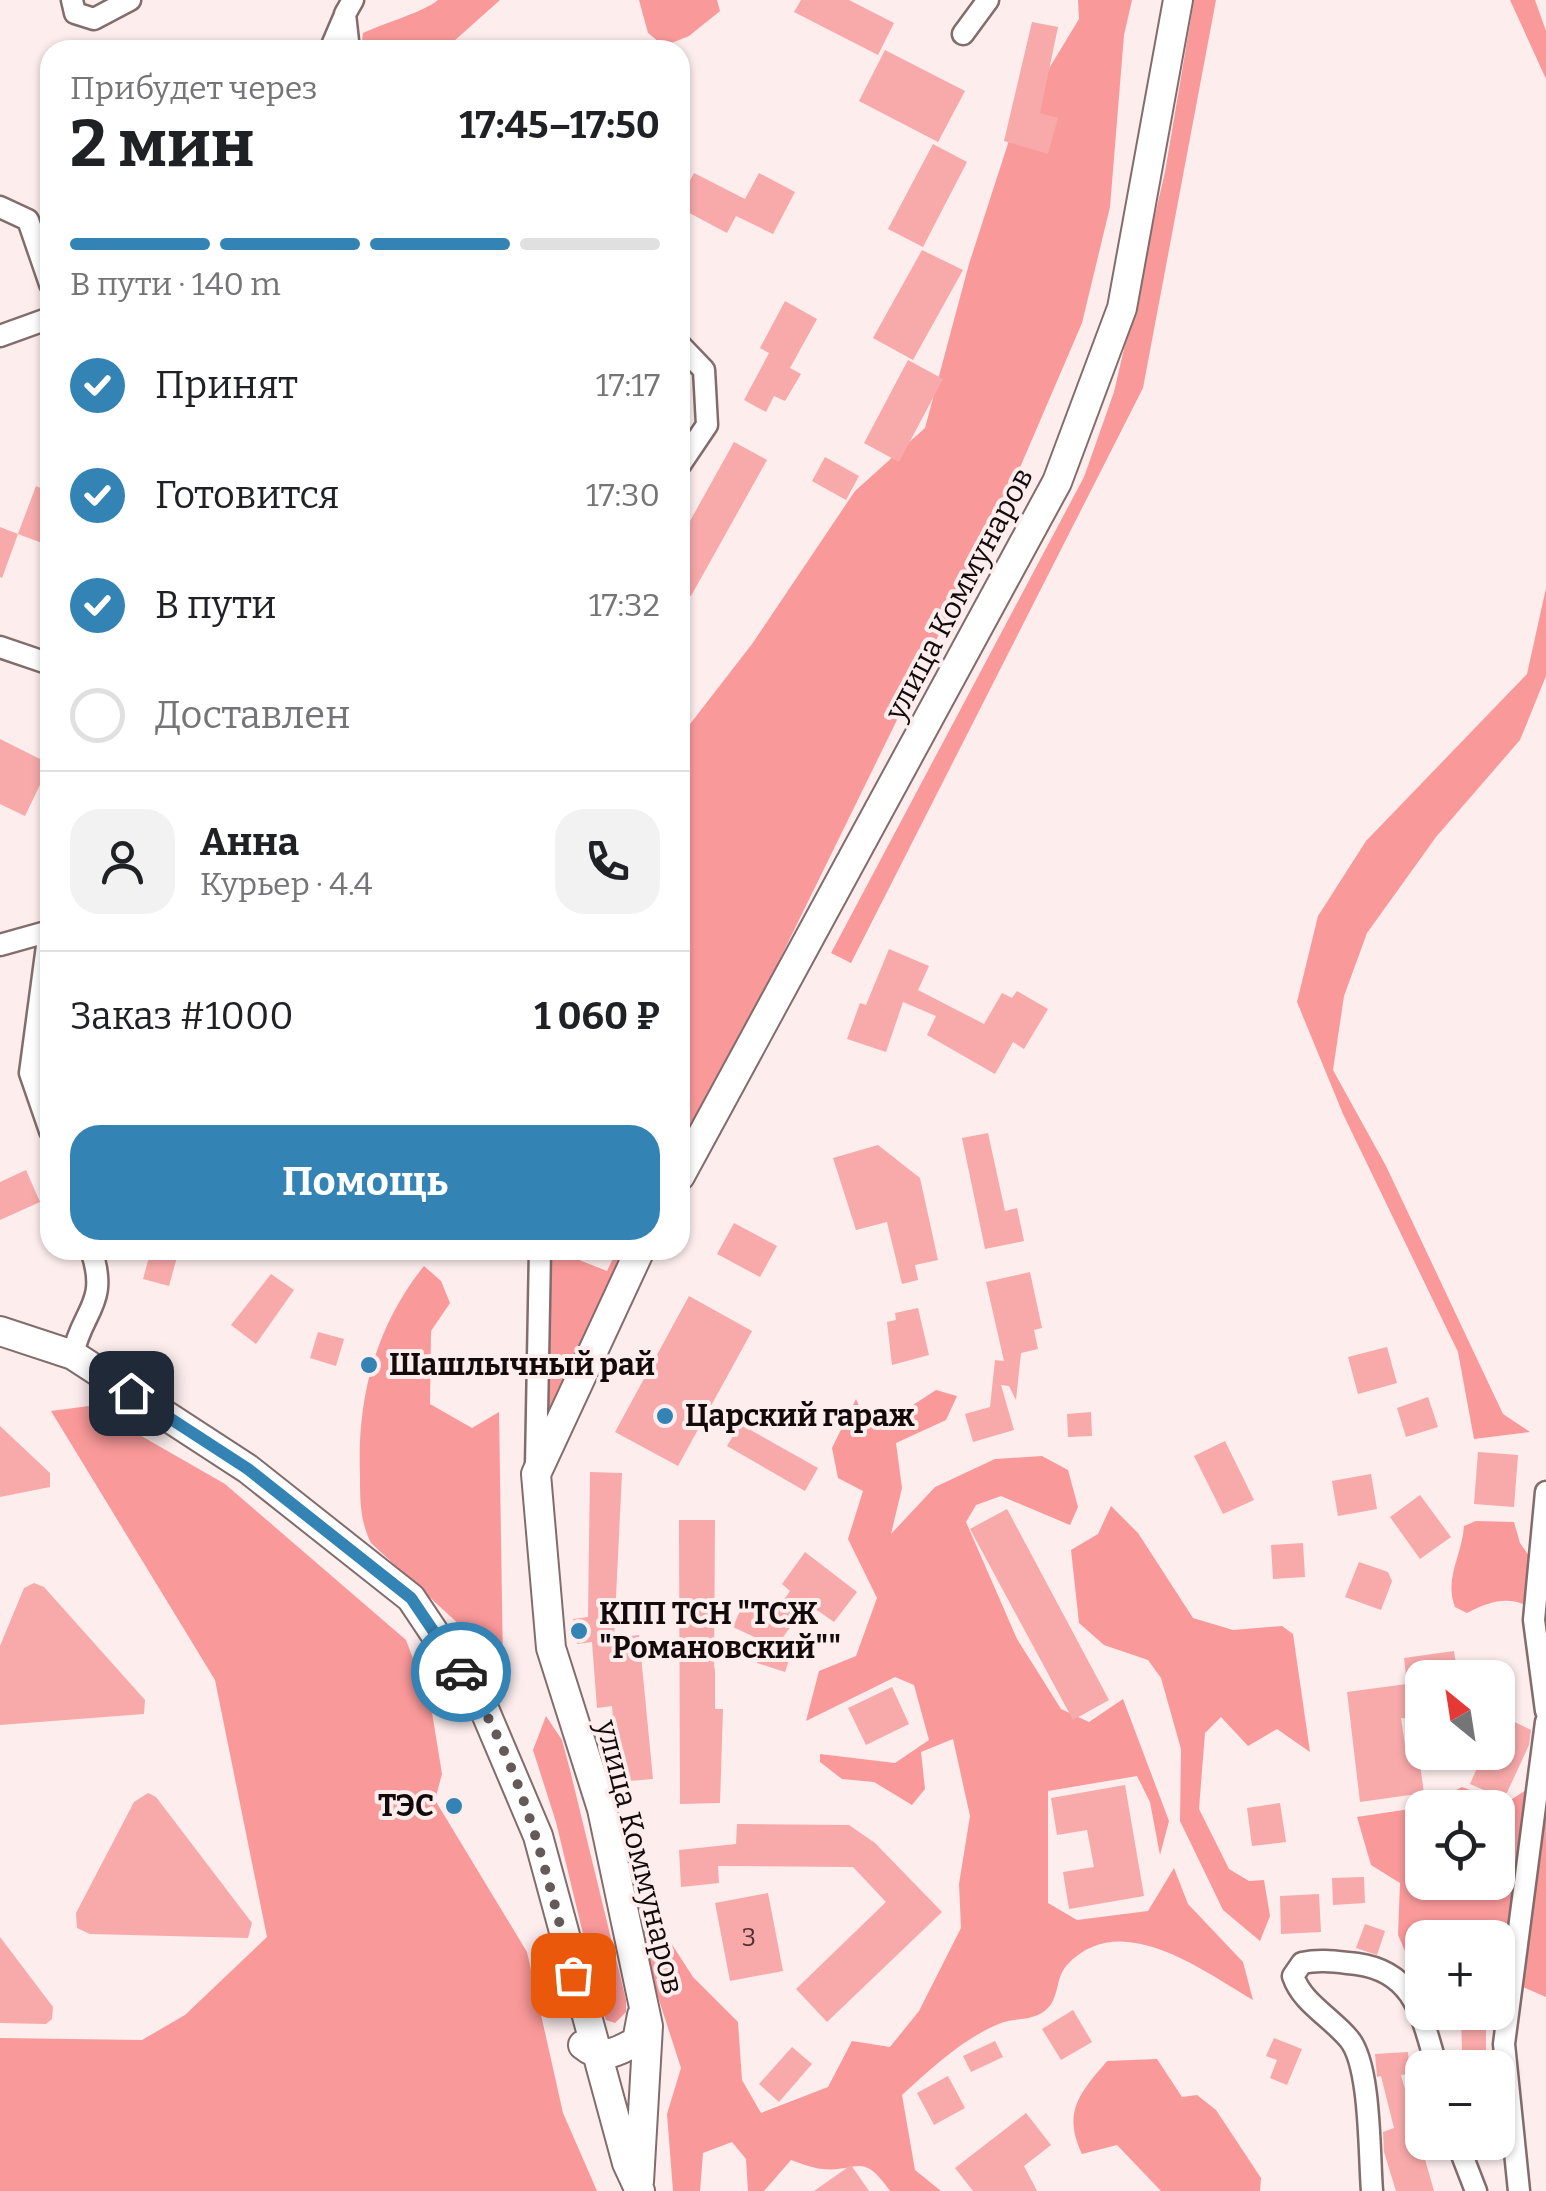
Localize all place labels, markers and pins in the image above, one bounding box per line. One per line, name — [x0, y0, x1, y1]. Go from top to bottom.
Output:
place label: Шашлычный рай — [389, 1347, 655, 1383]
pin — [89, 1351, 174, 1436]
marker: Шашлычный рай — [358, 1354, 380, 1376]
place label: Царский гараж — [685, 1398, 915, 1434]
marker: Царский гараж — [654, 1405, 676, 1427]
place label: КПП ТСН "ТСЖ "Романовский"" — [599, 1596, 841, 1666]
marker: КПП ТСН "ТСЖ "Романовский"" — [568, 1620, 590, 1642]
place label: ТЭС — [378, 1788, 434, 1824]
marker: ТЭС — [443, 1795, 465, 1817]
pin — [531, 1933, 616, 2018]

